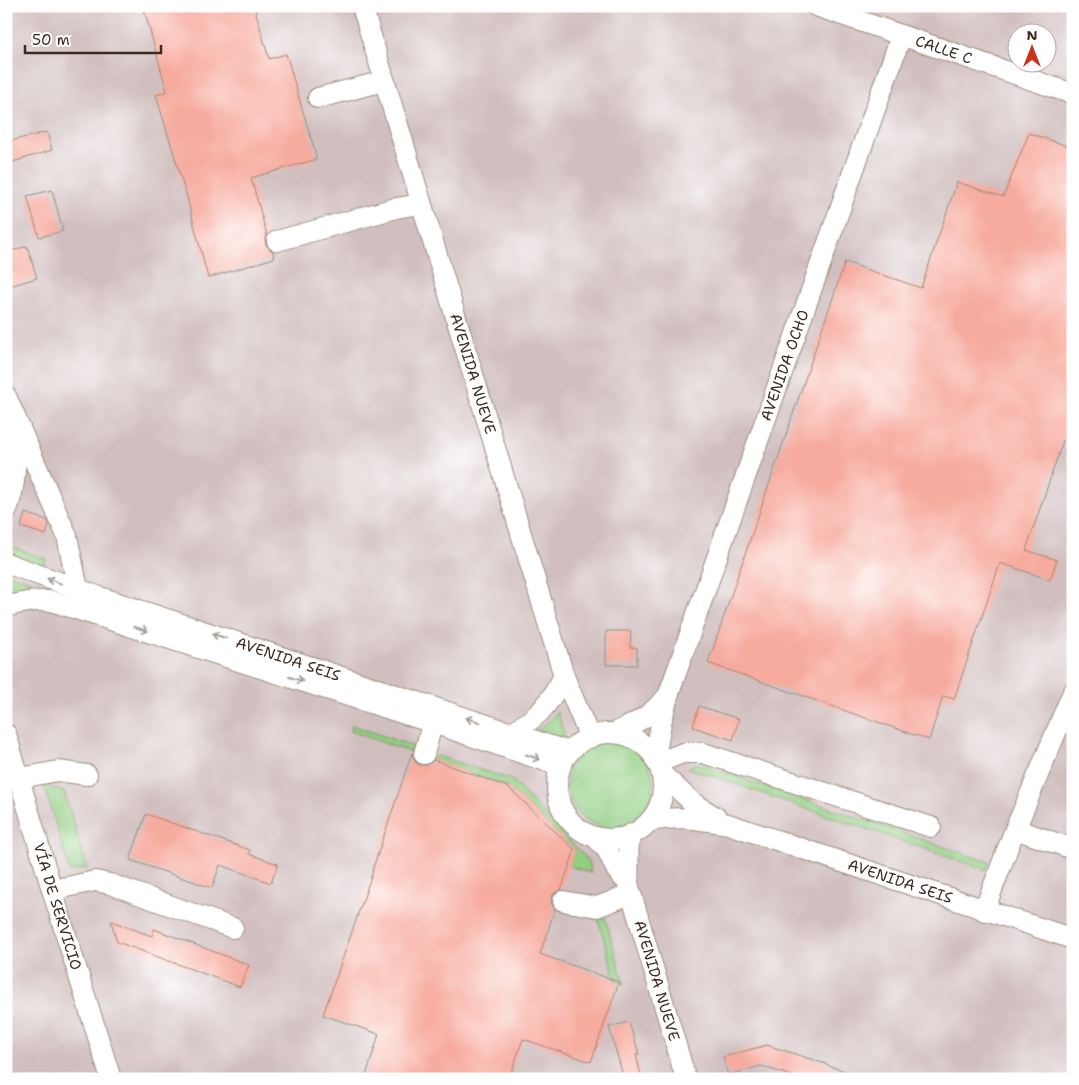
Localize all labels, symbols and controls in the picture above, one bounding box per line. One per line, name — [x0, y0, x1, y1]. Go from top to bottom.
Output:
scale bar — [25, 22, 161, 54]
north arrow — [1006, 22, 1056, 72]
text: N — [1026, 26, 1038, 44]
text: 50 m — [32, 30, 70, 50]
street label: CALLE C — [913, 31, 975, 69]
street label: AVENIDA OCHO — [756, 307, 814, 424]
street label: AVENIDA NUEVE — [445, 311, 500, 436]
one-way arrow — [47, 576, 62, 585]
one-way arrow — [133, 625, 149, 635]
one-way arrow — [211, 631, 227, 641]
street label: AVENIDA SEIS — [233, 633, 343, 686]
one-way arrow — [287, 675, 303, 685]
one-way arrow — [465, 715, 481, 725]
one-way arrow — [525, 753, 540, 762]
street label: VÍA DE SERVICIO — [29, 841, 86, 973]
street label: AVENIDA SEIS — [845, 855, 955, 908]
street label: AVENIDA NUEVE — [630, 918, 684, 1043]

